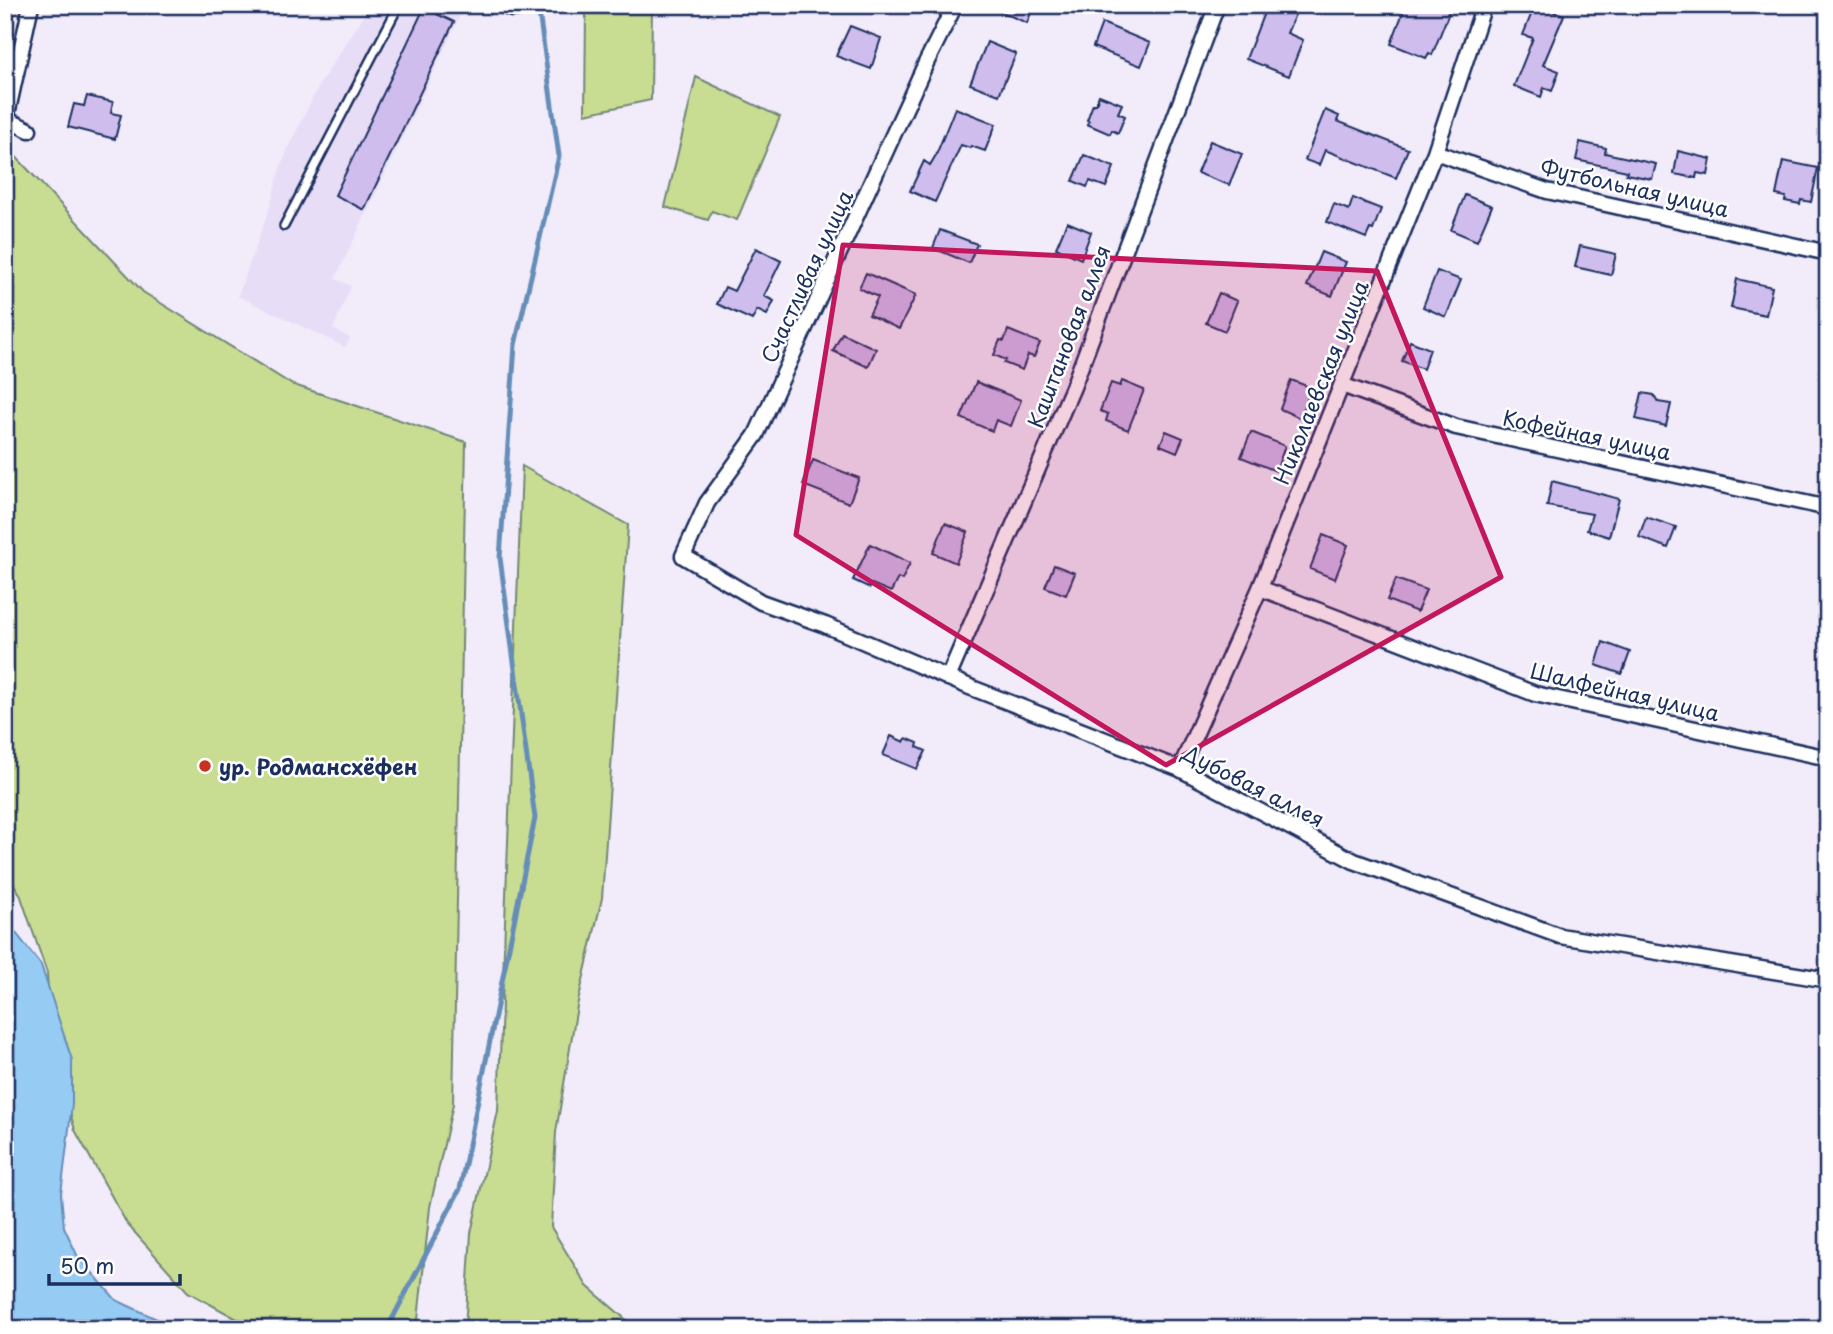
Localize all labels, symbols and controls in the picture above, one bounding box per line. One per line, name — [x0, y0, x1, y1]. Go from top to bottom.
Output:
street label: Футбольная улица — [1538, 150, 1733, 224]
street label: Счастливая улица — [752, 183, 860, 368]
street label: Каштановая аллея — [1018, 240, 1118, 432]
street label: Николаевская улица — [1264, 274, 1376, 489]
street label: Кофейная улица — [1500, 401, 1675, 468]
street label: Шалфейная улица — [1527, 654, 1724, 729]
street label: Дубовая аллея — [1177, 735, 1330, 834]
place label: ур. Родмансхёфен — [219, 750, 417, 782]
marker: ур. Родмансхёфен — [197, 758, 213, 774]
scale bar — [49, 1243, 180, 1287]
text: 50 m — [60, 1249, 114, 1281]

